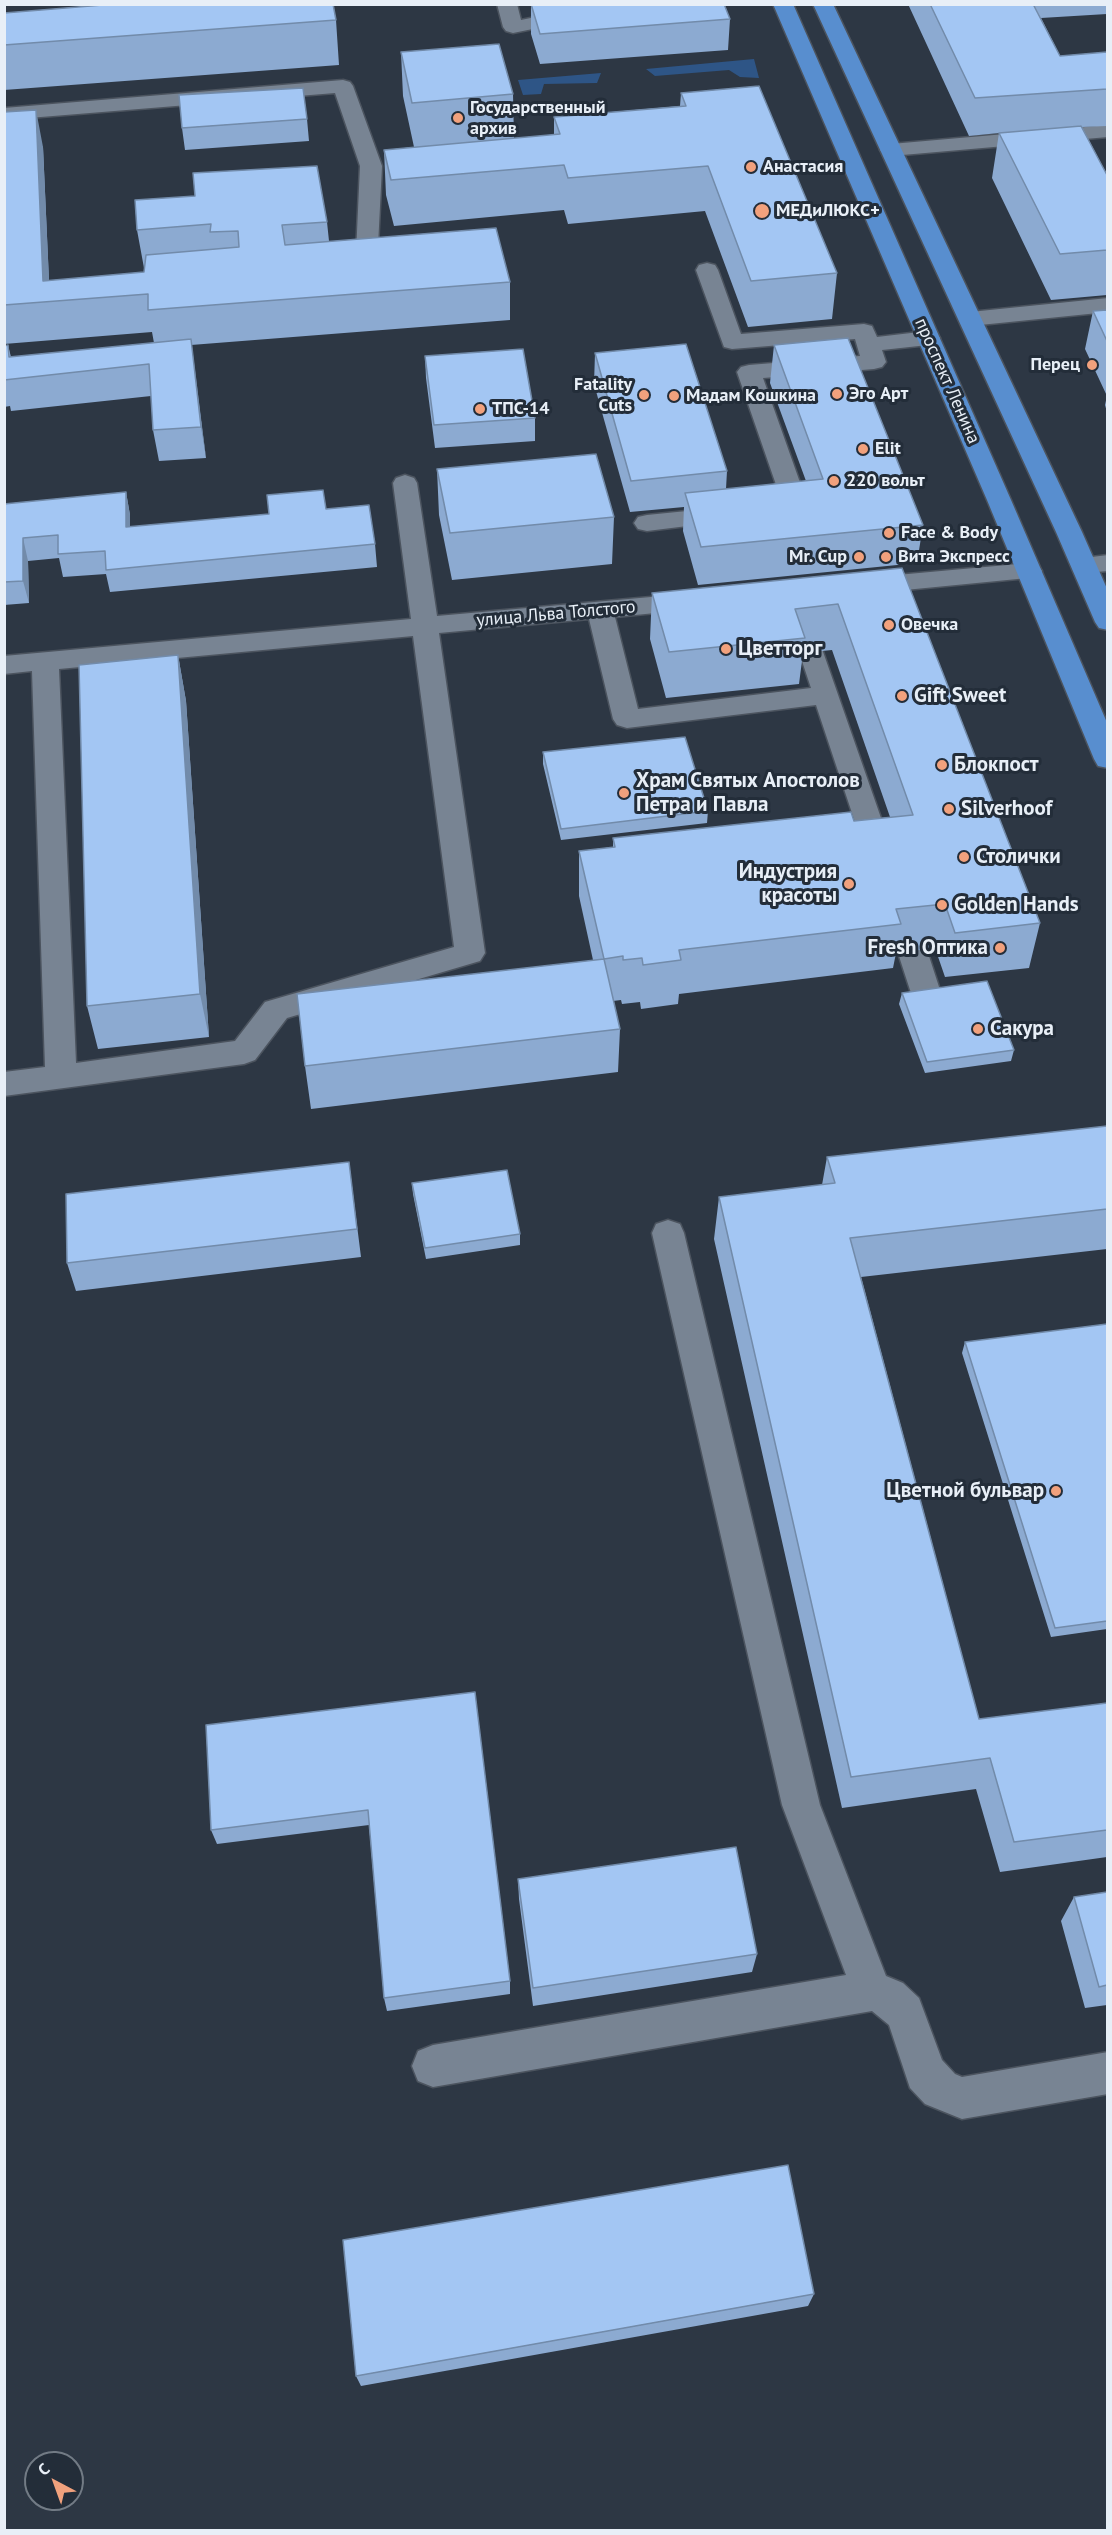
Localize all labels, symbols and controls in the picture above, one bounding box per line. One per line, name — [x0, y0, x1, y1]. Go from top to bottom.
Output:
place label: Государственный архив — [470, 97, 605, 140]
marker: Государственный архив — [451, 111, 465, 125]
place label: Анастасия — [763, 156, 843, 178]
marker: Анастасия — [744, 160, 758, 174]
place label: МЕДиЛЮКС+ — [776, 200, 880, 222]
marker: МЕДиЛЮКС+ — [753, 202, 771, 220]
street label: проспект Ленина — [910, 315, 984, 447]
place label: Перец — [1030, 354, 1080, 376]
marker: Перец — [1085, 358, 1099, 372]
place label: Fatality Cuts — [574, 374, 632, 416]
place label: Эго Арт — [849, 383, 908, 405]
place label: Мадам Кошкина — [686, 385, 816, 407]
marker: Эго Арт — [830, 387, 844, 401]
marker: Fatality Cuts — [637, 388, 651, 402]
marker: Мадам Кошкина — [667, 389, 681, 403]
place label: ТПС-14 — [492, 398, 549, 420]
marker: ТПС-14 — [473, 402, 487, 416]
place label: Elit — [875, 438, 901, 460]
marker: Elit — [856, 442, 870, 456]
place label: 220 вольт — [846, 470, 925, 492]
marker: 220 вольт — [827, 474, 841, 488]
place label: Face & Body — [901, 522, 998, 544]
marker: Face & Body — [882, 526, 896, 540]
place label: Mr. Cup — [789, 546, 847, 568]
place label: Вита Экспресс — [898, 546, 1010, 568]
marker: Mr. Cup — [852, 550, 866, 564]
marker: Вита Экспресс — [879, 550, 893, 564]
street label: улица Льва Толстого — [476, 596, 636, 632]
place label: Овечка — [901, 614, 958, 636]
marker: Овечка — [882, 618, 896, 632]
place label: Цветторг — [738, 636, 822, 662]
marker: Цветторг — [719, 642, 733, 656]
place label: Gift Sweet — [914, 683, 1006, 709]
marker: Gift Sweet — [895, 689, 909, 703]
place label: Блокпост — [954, 752, 1039, 778]
marker: Блокпост — [935, 758, 949, 772]
place label: Храм Святых Апостолов Петра и Павла — [636, 768, 860, 818]
marker: Храм Святых Апостолов Петра и Павла — [617, 786, 631, 800]
place label: Silverhoof — [961, 796, 1052, 822]
marker: Silverhoof — [942, 802, 956, 816]
place label: Столички — [976, 844, 1061, 870]
marker: Столички — [957, 850, 971, 864]
place label: Индустрия красоты — [739, 859, 837, 909]
marker: Индустрия красоты — [842, 877, 856, 891]
place label: Golden Hands — [954, 892, 1079, 918]
marker: Golden Hands — [935, 898, 949, 912]
place label: Fresh Оптика — [868, 935, 988, 961]
marker: Fresh Оптика — [993, 941, 1007, 955]
place label: Сакура — [990, 1016, 1054, 1042]
marker: Сакура — [971, 1022, 985, 1036]
place label: Цветной бульвар — [886, 1478, 1044, 1504]
marker: Цветной бульвар — [1049, 1484, 1063, 1498]
north arrow — [24, 2451, 84, 2511]
text: С — [34, 2458, 53, 2479]

